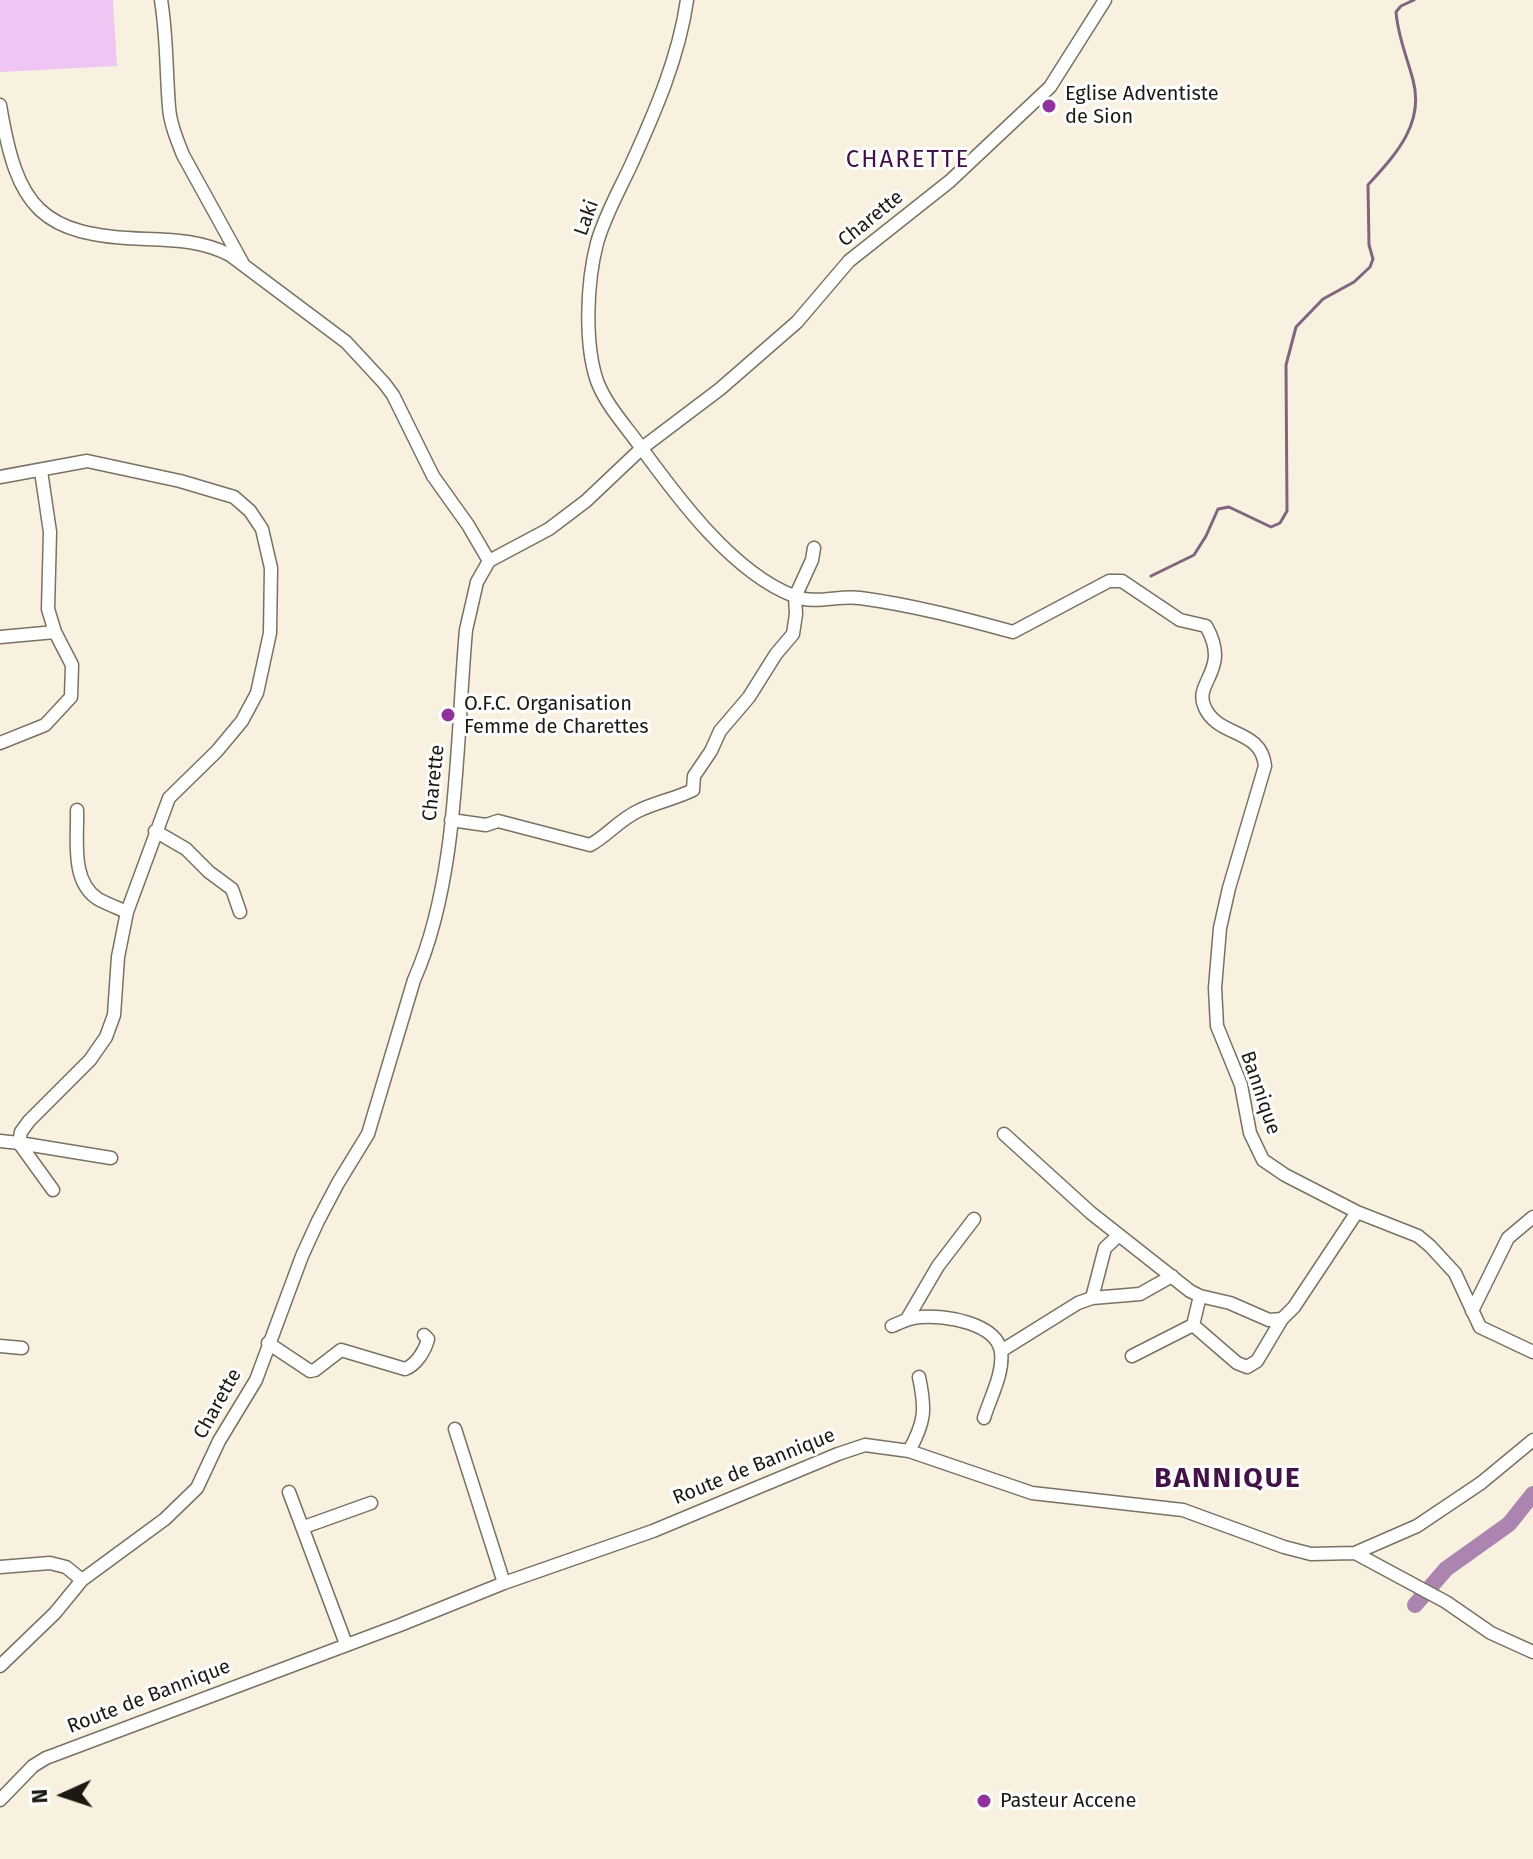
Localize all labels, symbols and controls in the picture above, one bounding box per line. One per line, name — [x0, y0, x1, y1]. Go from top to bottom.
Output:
place label: Eglise Adventiste de Sion — [1065, 82, 1219, 129]
marker: Eglise Adventiste de Sion — [1040, 97, 1058, 115]
district label: CHARETTE — [846, 146, 970, 174]
street label: Charette — [834, 186, 908, 252]
street label: Laki — [569, 197, 605, 239]
place label: O.F.C. Organisation Femme de Charettes — [464, 692, 649, 739]
marker: O.F.C. Organisation Femme de Charettes — [439, 706, 457, 724]
street label: Charette — [418, 744, 450, 822]
street label: Bannique — [1235, 1048, 1285, 1138]
street label: Charette — [189, 1365, 247, 1443]
street label: Route de Bannique — [669, 1423, 839, 1511]
district label: BANNIQUE — [1154, 1462, 1302, 1496]
street label: Route de Bannique — [64, 1655, 234, 1739]
north arrow — [24, 1755, 104, 1835]
text: N — [26, 1788, 53, 1804]
place label: Pasteur Accene — [1000, 1789, 1136, 1813]
marker: Pasteur Accene — [975, 1792, 993, 1810]

